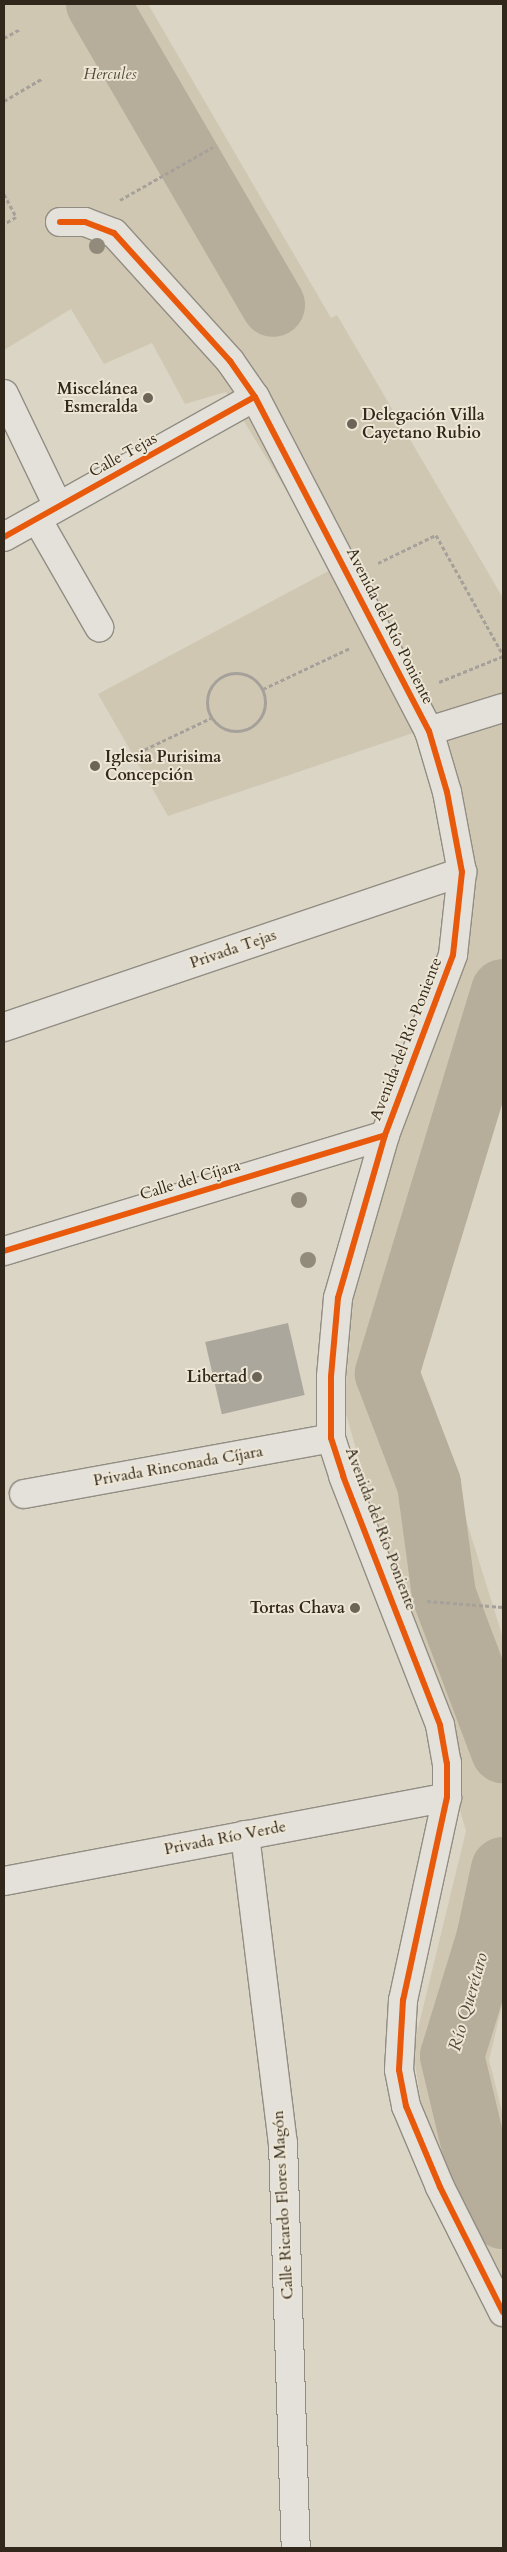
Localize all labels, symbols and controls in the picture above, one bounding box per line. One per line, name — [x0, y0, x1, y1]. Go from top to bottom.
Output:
park label: Hercules — [83, 64, 137, 84]
place label: Miscelánea Esmeralda — [57, 379, 138, 417]
marker: Miscelánea Esmeralda — [142, 392, 154, 404]
place label: Delegación Villa Cayetano Rubio — [362, 405, 485, 443]
marker: Delegación Villa Cayetano Rubio — [346, 418, 358, 430]
street label: Calle Tejas — [86, 429, 160, 481]
street label: Avenida del Río Poniente — [342, 545, 438, 707]
place label: Iglesia Purisima Concepción — [105, 747, 221, 785]
marker: Iglesia Purisima Concepción — [89, 760, 101, 772]
street label: Privada Tejas — [187, 925, 279, 973]
street label: Avenida del Río Poniente — [366, 955, 446, 1123]
street label: Calle del Cíjara — [138, 1156, 242, 1204]
place label: Libertad — [187, 1367, 247, 1387]
marker: Libertad — [251, 1371, 263, 1383]
street label: Privada Rinconada Cíjara — [92, 1442, 264, 1490]
street label: Avenida del Río Poniente — [341, 1445, 421, 1613]
place label: Tortas Chava — [250, 1598, 345, 1618]
marker: Tortas Chava — [349, 1602, 361, 1614]
street label: Privada Río Verde — [162, 1817, 288, 1859]
water label: Río Querétaro — [445, 1950, 493, 2054]
street label: Calle Ricardo Flores Magón — [268, 2110, 298, 2300]

